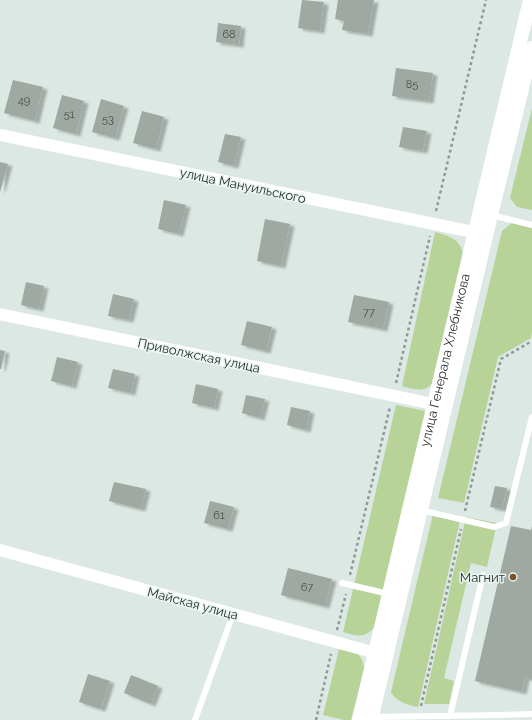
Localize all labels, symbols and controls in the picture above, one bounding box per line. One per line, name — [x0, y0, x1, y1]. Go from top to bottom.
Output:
house number: 68 — [222, 28, 236, 41]
house number: 85 — [406, 78, 418, 91]
house number: 49 — [18, 94, 30, 107]
house number: 51 — [64, 108, 75, 121]
house number: 53 — [102, 113, 114, 126]
street label: улица Мануильского — [178, 165, 308, 206]
street label: улица Генерала Хлебникова — [417, 272, 473, 448]
house number: 77 — [363, 306, 375, 319]
street label: Приволжская улица — [136, 335, 261, 376]
house number: 61 — [213, 509, 225, 522]
place label: Магнит — [460, 570, 505, 585]
marker: Магнит — [508, 572, 518, 582]
house number: 67 — [301, 581, 313, 594]
street label: Майская улица — [146, 584, 240, 623]

